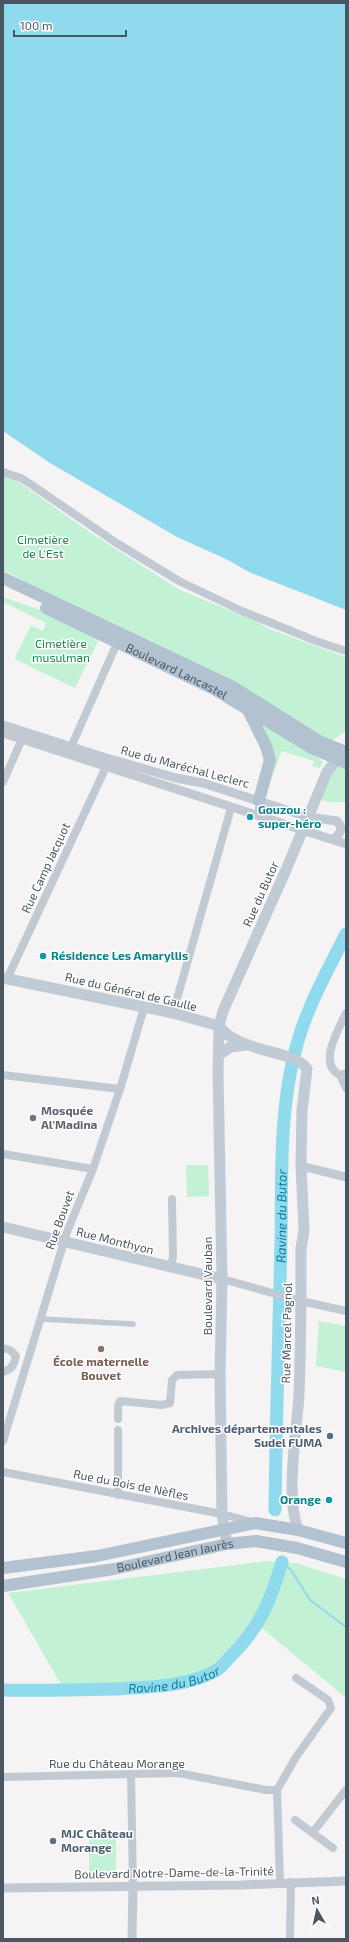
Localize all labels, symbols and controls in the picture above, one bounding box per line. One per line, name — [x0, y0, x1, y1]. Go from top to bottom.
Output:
scale bar — [14, 12, 126, 38]
text: 100 m — [20, 18, 52, 32]
park label: Cimetière de L'Est — [17, 532, 69, 560]
park label: Cimetière musulman — [32, 636, 90, 664]
street label: Boulevard Lancastel — [124, 640, 231, 702]
street label: Rue du Maréchal Leclerc — [120, 742, 251, 790]
place label: Gouzou : super-héro — [258, 802, 321, 830]
marker: Gouzou : super-héro — [245, 812, 255, 822]
street label: Rue Camp Jacquot — [18, 820, 72, 915]
street label: Rue du Butor — [239, 858, 281, 929]
place label: Résidence Les Amaryllis — [51, 948, 188, 963]
marker: Résidence Les Amaryllis — [38, 951, 48, 961]
street label: Rue du Général de Gaulle — [64, 969, 199, 1013]
place label: Mosquée Al'Madina — [41, 1103, 98, 1131]
marker: Mosquée Al'Madina — [28, 1113, 38, 1123]
water label: Ravine du Butor — [273, 1168, 290, 1263]
street label: Rue Bouvet — [42, 1188, 76, 1251]
street label: Rue Monthyon — [75, 1224, 155, 1256]
street label: Boulevard Vauban — [200, 1237, 214, 1335]
street label: Rue Marcel Pagnol — [278, 1282, 294, 1384]
marker: École maternelle Bouvet — [96, 1344, 106, 1354]
place label: École maternelle Bouvet — [53, 1354, 149, 1382]
place label: Archives départementales Sudel FUMA — [172, 1421, 322, 1449]
marker: Archives départementales Sudel FUMA — [325, 1431, 335, 1441]
street label: Rue du Bois de Nèfles — [72, 1466, 190, 1502]
place label: Orange — [280, 1492, 321, 1506]
marker: Orange — [324, 1495, 334, 1505]
street label: Boulevard Jean Jaurès — [115, 1535, 234, 1574]
water label: Ravine du Butor — [128, 1662, 224, 1696]
street label: Rue du Château Morange — [49, 1756, 185, 1770]
place label: MJC Château Morange — [61, 1826, 133, 1854]
marker: MJC Château Morange — [48, 1836, 58, 1846]
street label: Boulevard Notre-Dame-de-la-Trinité — [74, 1863, 274, 1881]
north arrow — [297, 1890, 337, 1930]
text: N — [310, 1893, 320, 1907]

